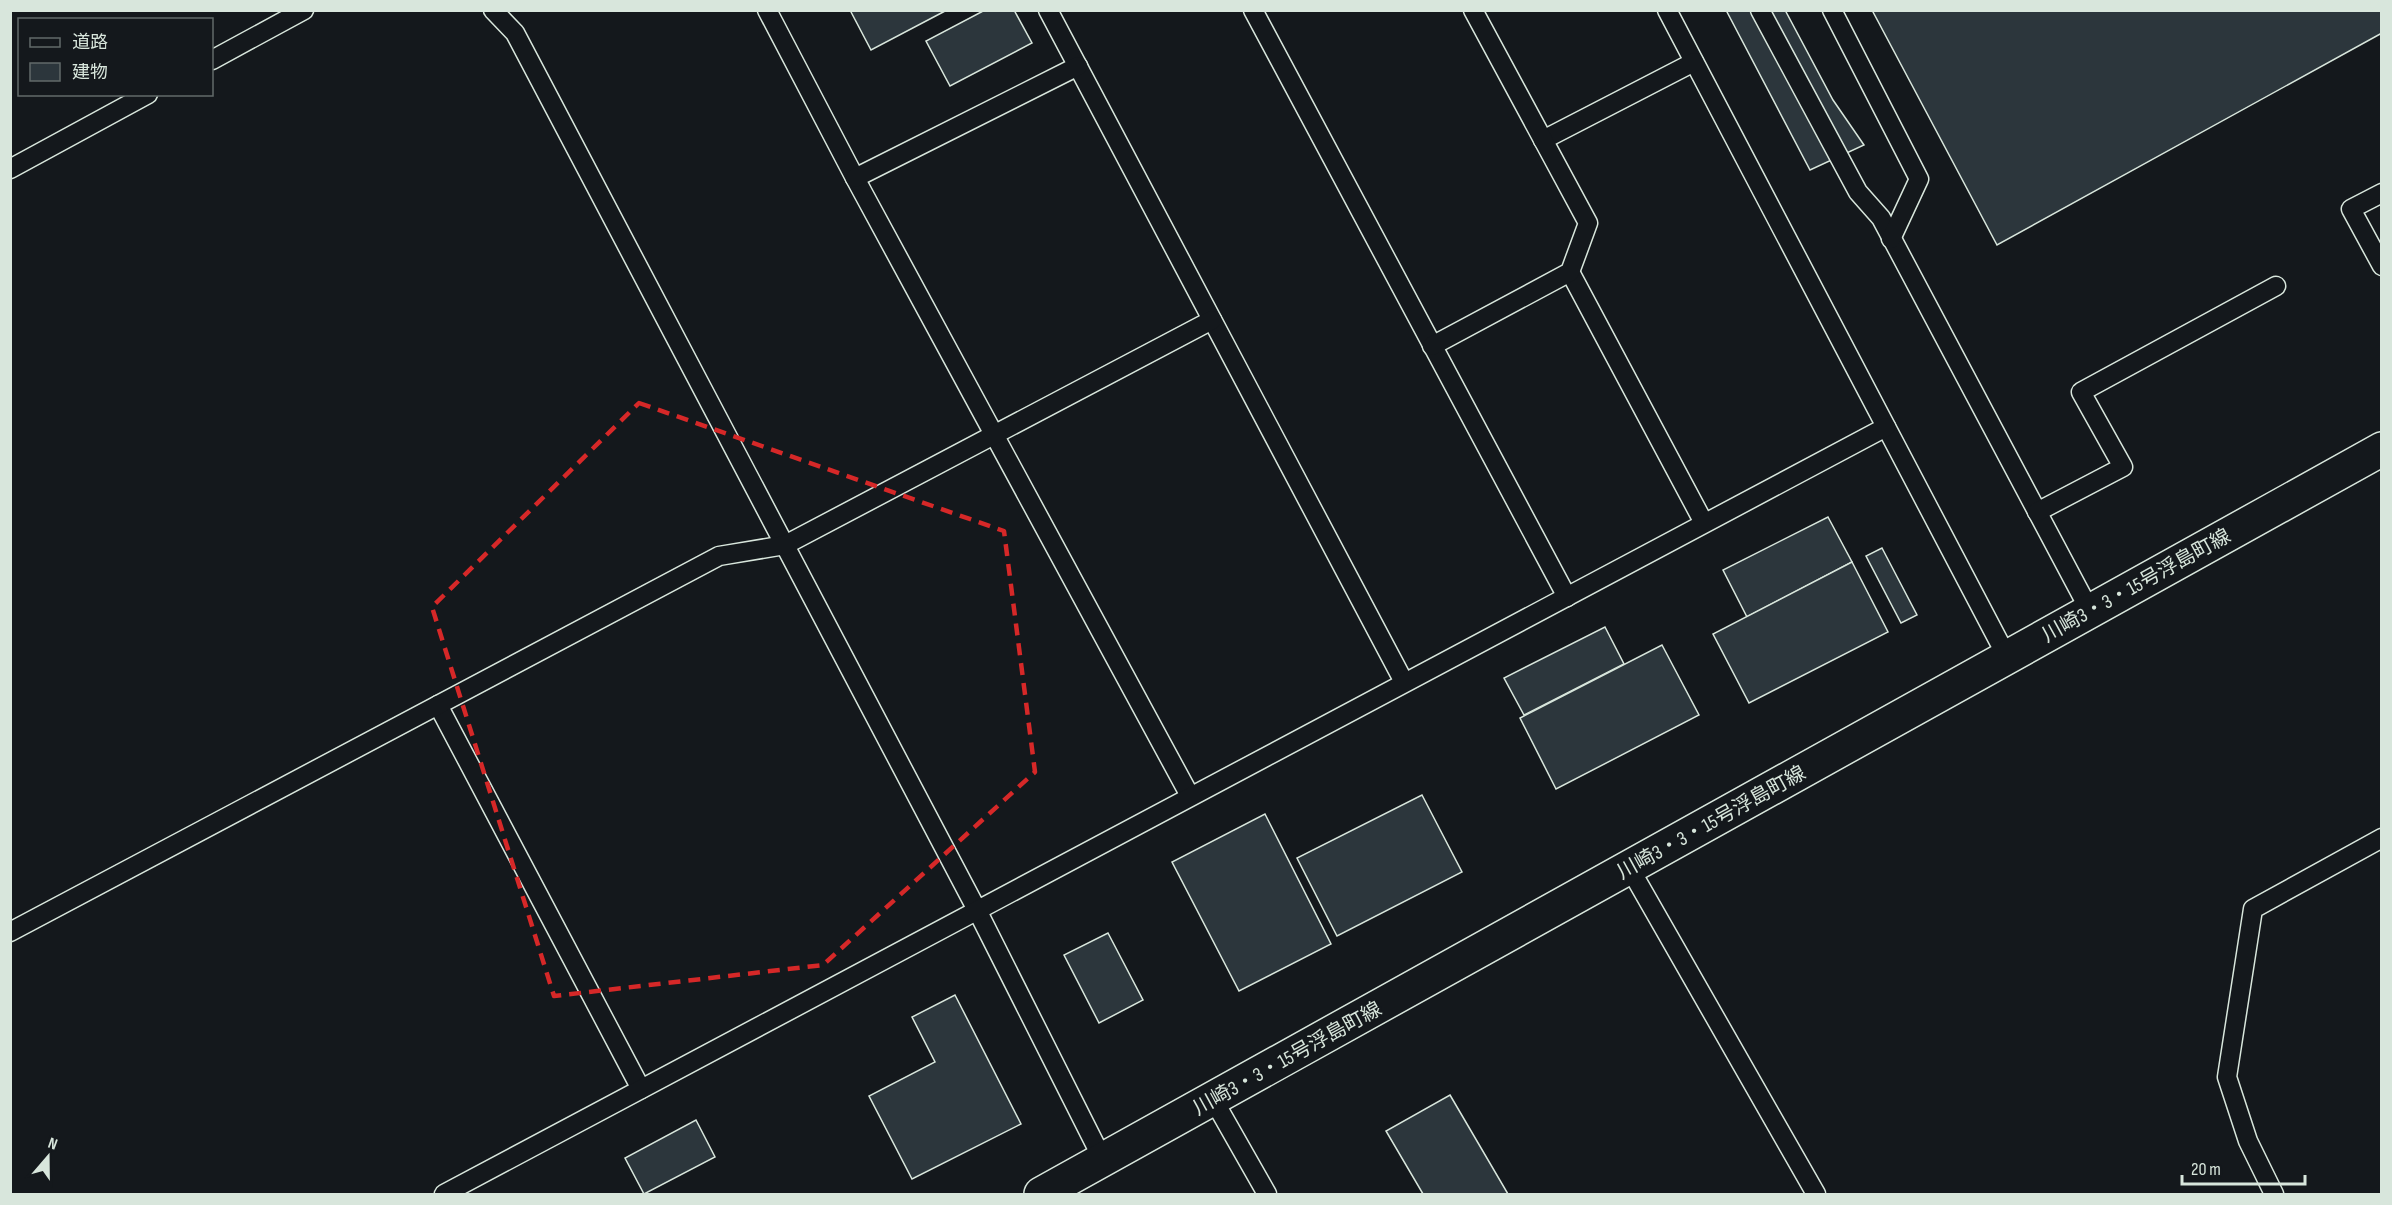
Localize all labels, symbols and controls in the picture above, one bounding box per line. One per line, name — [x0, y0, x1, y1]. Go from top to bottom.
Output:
legend — [18, 18, 213, 96]
text: 道路 — [72, 32, 108, 53]
text: 建物 — [72, 62, 108, 83]
street label: 川崎3・3・15号浮島町線 — [2038, 524, 2235, 648]
street label: 川崎3・3・15号浮島町線 — [1613, 761, 1810, 885]
street label: 川崎3・3・15号浮島町線 — [1189, 997, 1386, 1121]
north arrow — [18, 1127, 78, 1187]
text: N — [45, 1134, 60, 1155]
scale bar — [2182, 1148, 2305, 1186]
text: 20 m — [2191, 1159, 2221, 1180]

